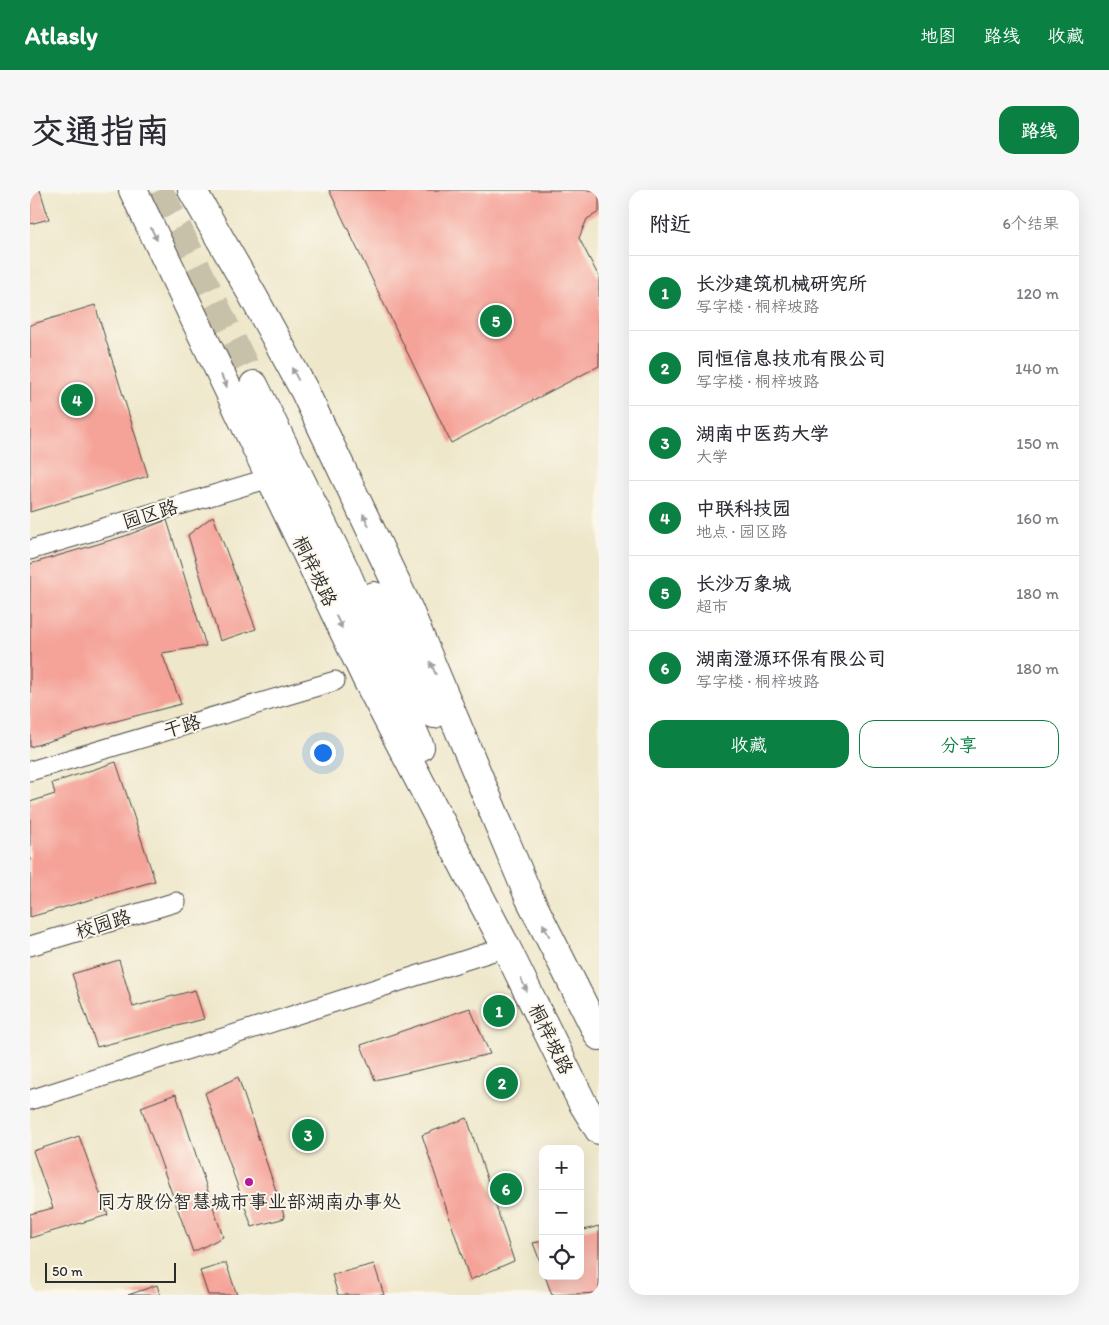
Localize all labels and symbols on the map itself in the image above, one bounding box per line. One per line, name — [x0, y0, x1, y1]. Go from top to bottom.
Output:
one-way arrow — [150, 227, 158, 241]
pin: 5 — [480, 302, 512, 340]
one-way arrow — [291, 367, 299, 381]
one-way arrow — [220, 373, 228, 388]
pin: 4 — [61, 381, 93, 419]
street label: 园区路 — [119, 495, 181, 533]
one-way arrow — [362, 513, 370, 527]
street label: 桐梓坡路 — [288, 532, 342, 610]
one-way arrow — [335, 615, 343, 629]
one-way arrow — [429, 660, 437, 675]
street label: 干路 — [161, 710, 203, 742]
your location — [310, 740, 336, 766]
street label: 校园路 — [72, 905, 134, 943]
one-way arrow — [542, 923, 550, 937]
one-way arrow — [520, 978, 528, 992]
pin: 1 — [483, 992, 515, 1030]
street label: 桐梓坡路 — [524, 1000, 578, 1078]
pin: 2 — [486, 1064, 518, 1102]
pin: 3 — [292, 1116, 324, 1154]
pin: 6 — [490, 1170, 522, 1208]
marker: 同方股份智慧城市事业部湖南办事处 — [243, 1176, 255, 1188]
place label: 同方股份智慧城市事业部湖南办事处 — [97, 1190, 401, 1213]
scale bar — [45, 1260, 176, 1283]

